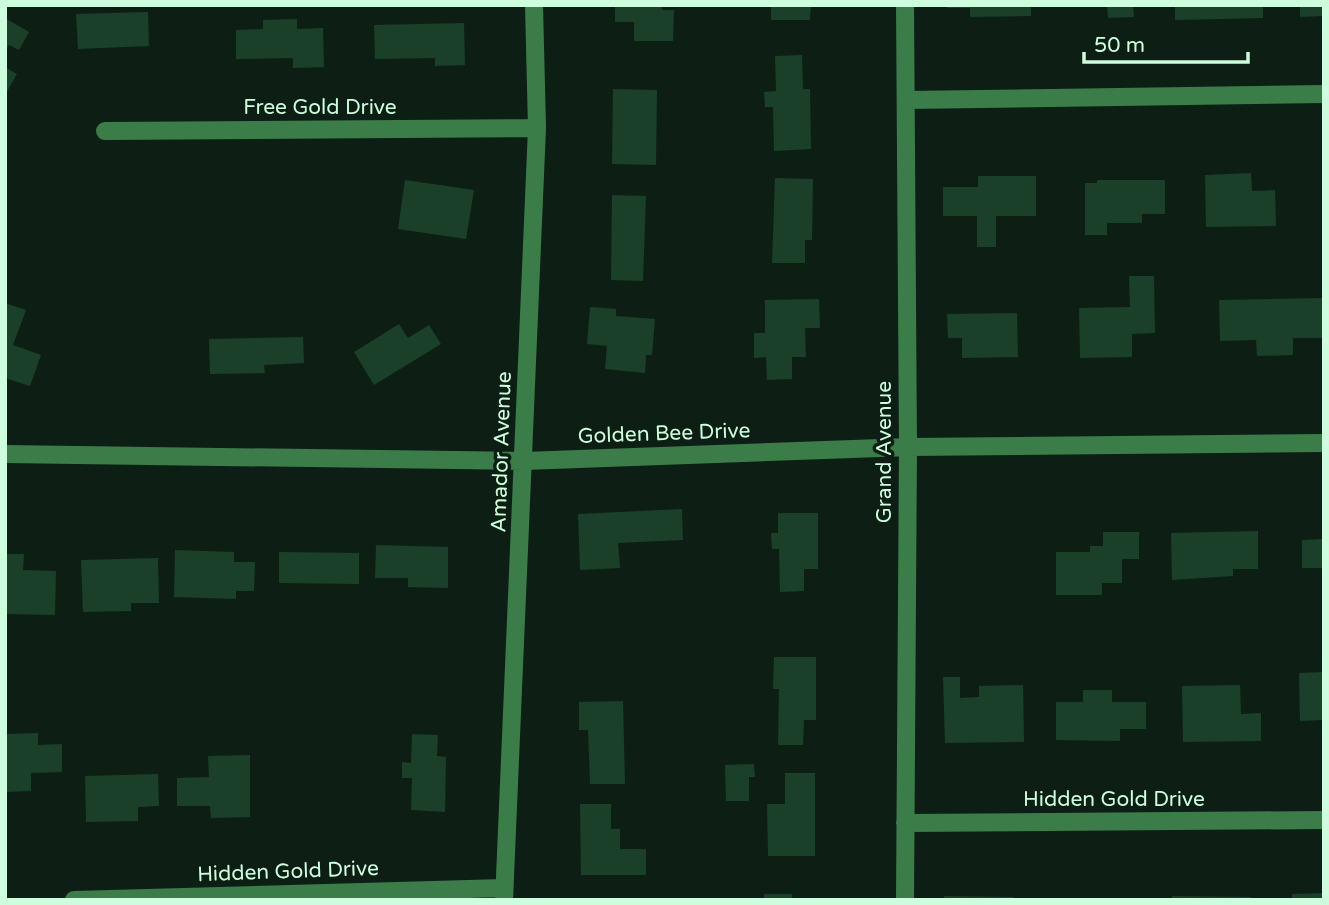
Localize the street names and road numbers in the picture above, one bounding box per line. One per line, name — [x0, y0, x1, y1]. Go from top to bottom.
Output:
street label: Free Gold Drive — [243, 95, 397, 120]
street label: Amador Avenue — [486, 371, 517, 533]
street label: Grand Avenue — [872, 381, 897, 523]
street label: Golden Bee Drive — [577, 418, 751, 449]
street label: Hidden Gold Drive — [1023, 787, 1205, 812]
street label: Hidden Gold Drive — [197, 856, 379, 887]

